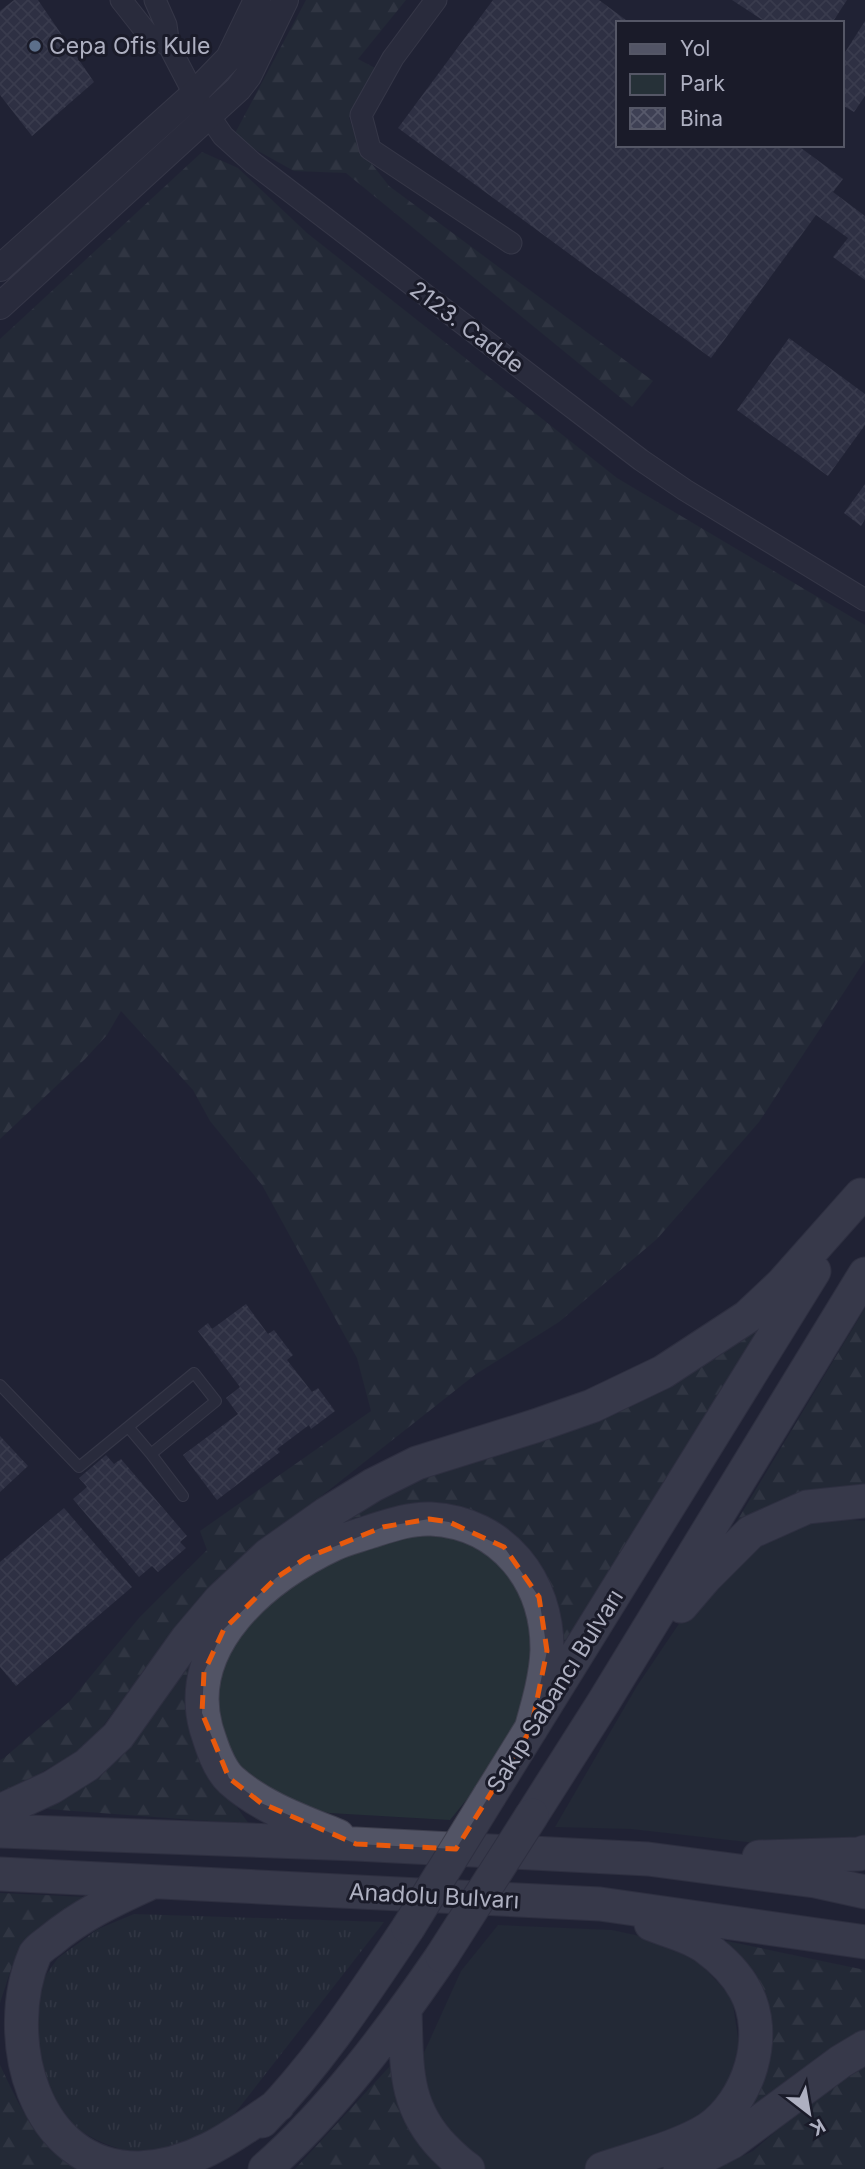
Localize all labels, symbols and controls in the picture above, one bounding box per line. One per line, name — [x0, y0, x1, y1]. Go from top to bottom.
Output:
legend — [616, 21, 844, 147]
place label: Cepa Ofis Kule — [49, 32, 210, 60]
text: Yol — [680, 36, 710, 61]
marker: Cepa Ofis Kule — [27, 38, 43, 54]
text: Park — [680, 71, 725, 96]
text: Bina — [680, 106, 723, 131]
street label: 2123. Cadde — [404, 275, 530, 379]
street label: Sakıp Sabancı Bulvarı — [481, 1584, 629, 1798]
street label: Anadolu Bulvarı — [348, 1878, 520, 1914]
north arrow — [774, 2078, 844, 2148]
text: K — [805, 2114, 829, 2141]

